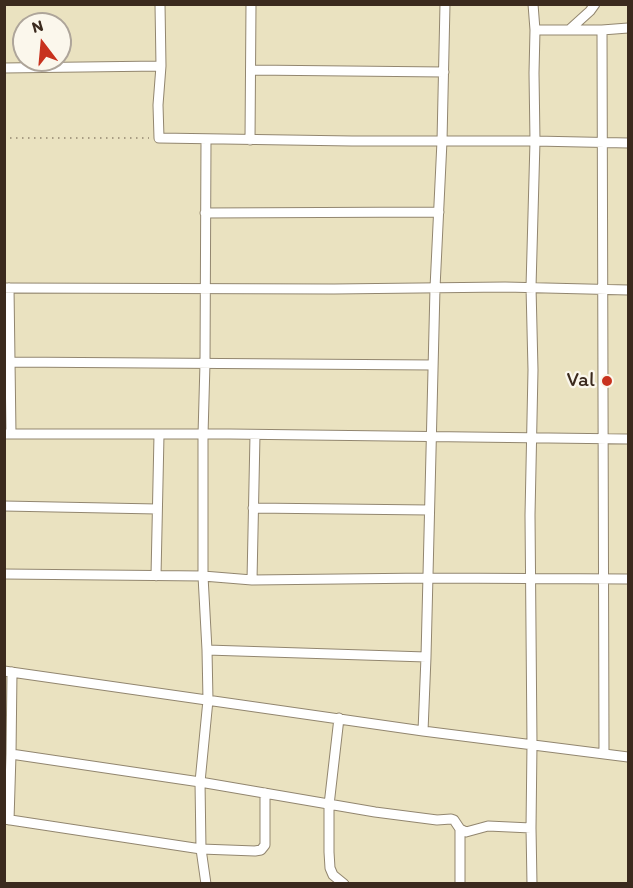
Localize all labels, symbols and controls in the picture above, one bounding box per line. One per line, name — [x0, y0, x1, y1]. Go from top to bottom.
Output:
north arrow — [12, 12, 72, 72]
text: N — [30, 16, 45, 37]
place label: Val — [567, 368, 595, 394]
marker: Val — [600, 374, 614, 388]

